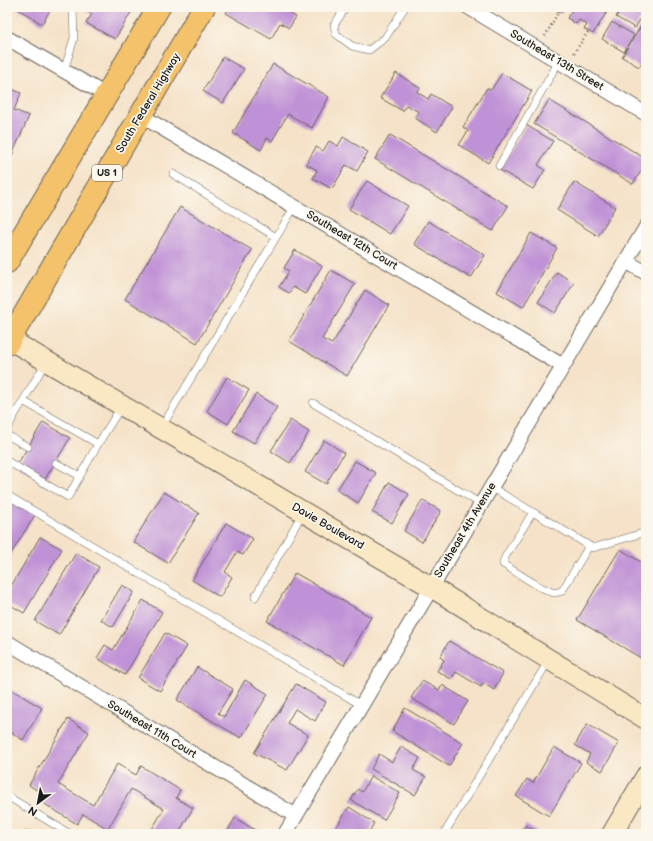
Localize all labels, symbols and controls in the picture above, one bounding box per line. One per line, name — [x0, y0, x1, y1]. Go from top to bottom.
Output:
street label: Southeast 13th Street — [508, 27, 606, 93]
street label: South Federal Highway — [113, 51, 183, 155]
road number: US 1 — [92, 165, 122, 181]
street label: Southeast 12th Court — [304, 208, 400, 273]
street label: Southeast 4th Avenue — [431, 480, 499, 580]
street label: Davie Boulevard — [289, 500, 367, 552]
street label: Southeast 11th Court — [105, 697, 199, 761]
north arrow — [18, 783, 58, 823]
text: N — [26, 803, 40, 819]

